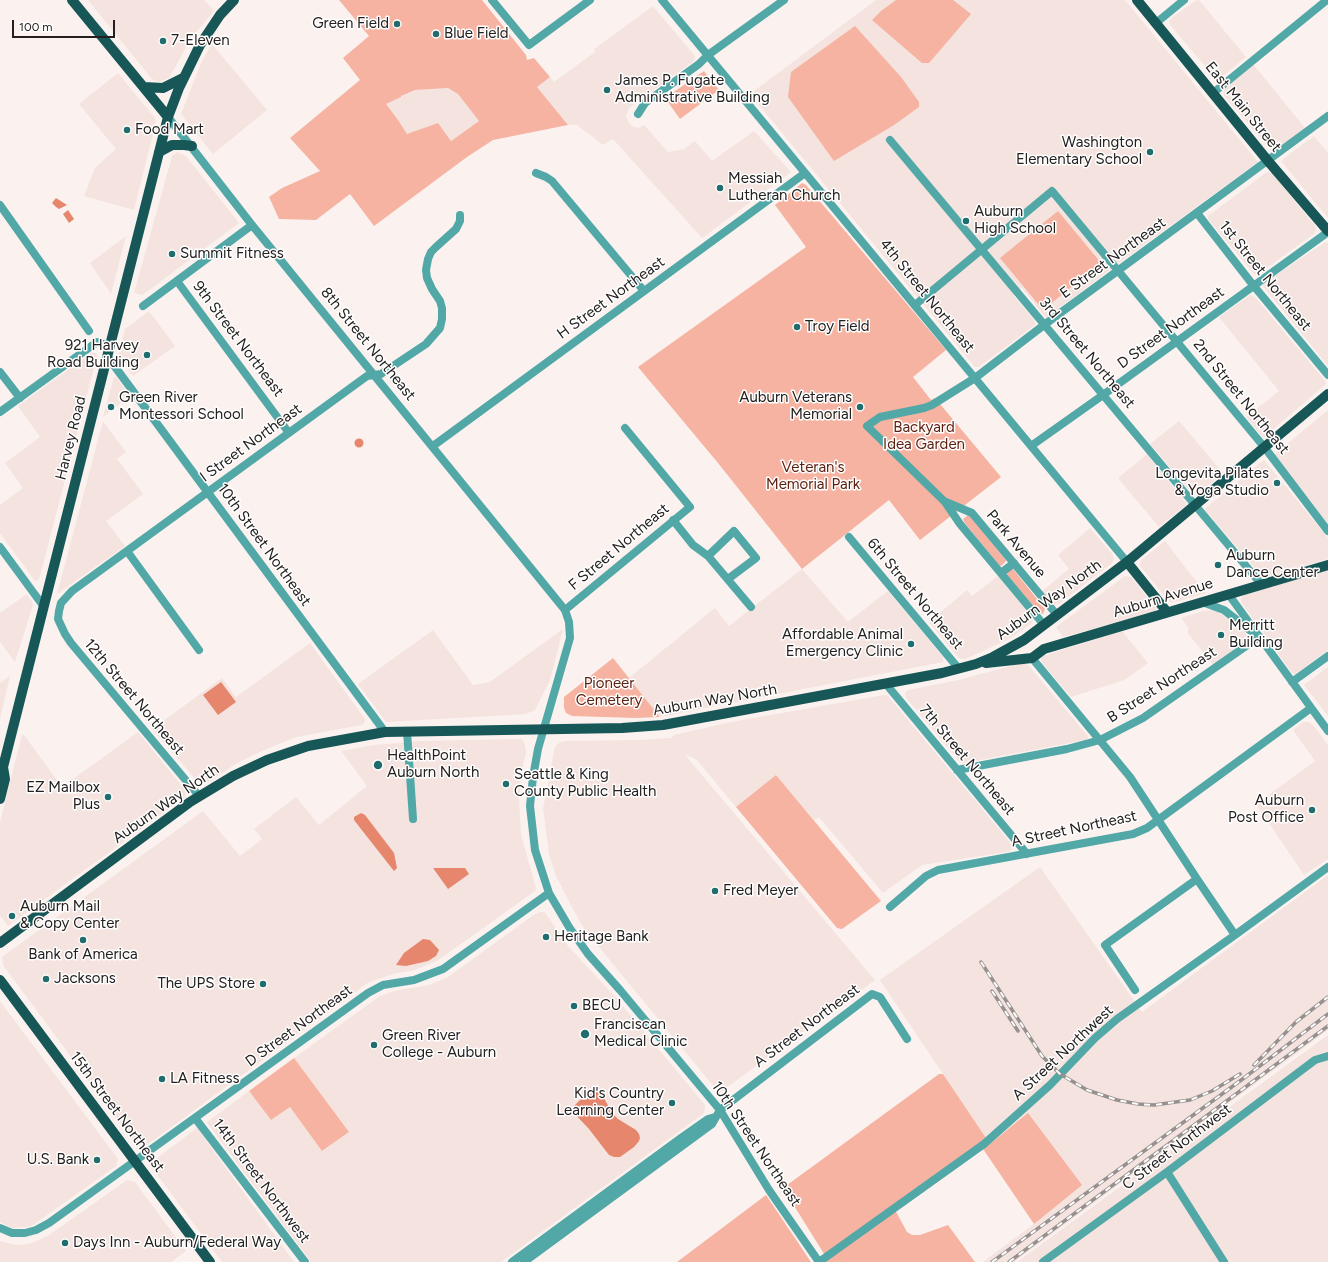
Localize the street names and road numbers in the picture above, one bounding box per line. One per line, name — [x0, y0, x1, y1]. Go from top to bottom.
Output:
street label: East Main Street — [1201, 58, 1285, 156]
street label: E Street Northeast — [1057, 214, 1169, 302]
street label: 1st Street Northeast — [1215, 217, 1315, 335]
street label: 4th Street Northeast — [876, 236, 978, 356]
street label: H Street Northeast — [554, 253, 668, 343]
street label: 9th Street Northeast — [189, 278, 287, 400]
street label: D Street Northeast — [1114, 283, 1228, 373]
street label: 8th Street Northeast — [317, 284, 419, 404]
street label: 3rd Street Northeast — [1035, 294, 1139, 412]
street label: 2nd Street Northeast — [1189, 336, 1293, 458]
street label: Harvey Road — [52, 394, 90, 482]
street label: I Street Northeast — [197, 400, 305, 486]
street label: 10th Street Northeast — [213, 480, 315, 610]
street label: F Street Northeast — [565, 500, 673, 594]
street label: Park Avenue — [982, 506, 1050, 582]
street label: 6th Street Northeast — [863, 535, 967, 653]
street label: Auburn Way North — [993, 556, 1105, 644]
street label: Auburn Avenue — [1111, 574, 1215, 622]
street label: 12th Street Northeast — [80, 635, 188, 759]
street label: B Street Northeast — [1104, 643, 1220, 727]
street label: Auburn Way North — [652, 680, 778, 720]
street label: 7th Street Northeast — [915, 701, 1019, 819]
street label: Auburn Way North — [110, 761, 222, 847]
street label: A Street Northeast — [1010, 807, 1138, 851]
street label: A Street Northeast — [751, 980, 863, 1072]
street label: D Street Northeast — [242, 981, 356, 1071]
street label: A Street Northwest — [1009, 1002, 1117, 1104]
street label: 15th Street Northeast — [66, 1048, 168, 1176]
street label: 10th Street Northeast — [707, 1078, 805, 1210]
street label: C Street Northwest — [1119, 1100, 1235, 1194]
street label: 14th Street Northwest — [208, 1115, 314, 1247]

